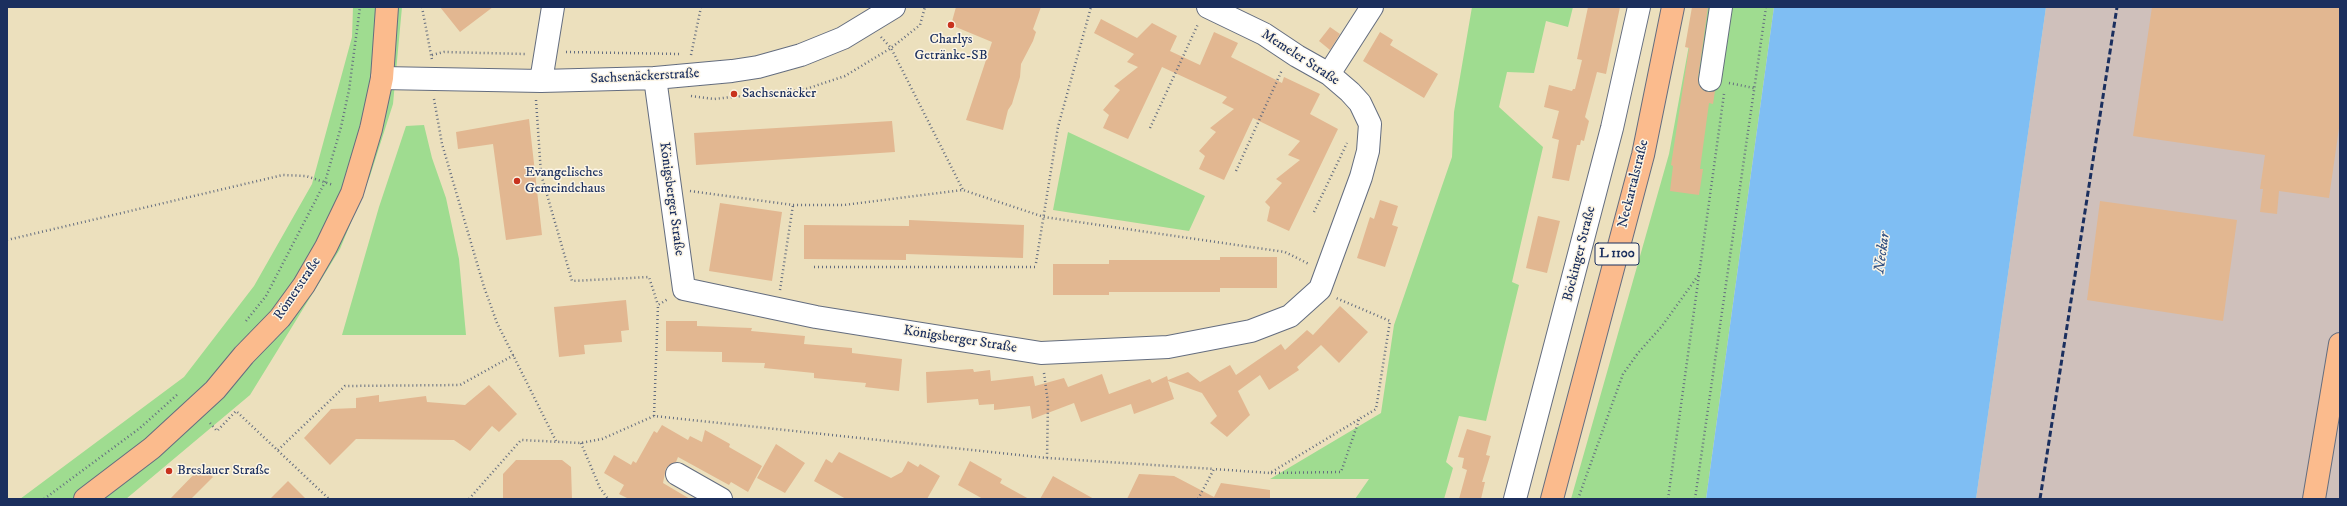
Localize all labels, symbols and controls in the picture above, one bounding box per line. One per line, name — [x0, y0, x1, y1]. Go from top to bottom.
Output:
marker: Charlys Getränke-SB — [946, 20, 956, 30]
street label: Memeler Straße — [1258, 26, 1342, 90]
place label: Charlys Getränke-SB — [914, 32, 988, 64]
street label: Sachsenäckerstraße — [590, 66, 700, 88]
place label: Sachsenäcker — [742, 86, 816, 102]
marker: Sachsenäcker — [729, 89, 739, 99]
street label: Neckartalstraße — [1615, 138, 1653, 230]
street label: Königsberger Straße — [655, 141, 687, 257]
place label: Evangelisches Gemeindehaus — [525, 165, 605, 198]
marker: Evangelisches Gemeindehaus — [512, 176, 522, 186]
street label: Böckinger Straße — [1560, 205, 1600, 303]
water label: Neckar — [1871, 231, 1895, 275]
road number: L 1100 — [1595, 243, 1639, 265]
street label: Römerstraße — [271, 254, 325, 324]
street label: Königsberger Straße — [902, 323, 1018, 357]
place label: Breslauer Straße — [177, 463, 270, 479]
marker: Breslauer Straße — [164, 466, 174, 476]

